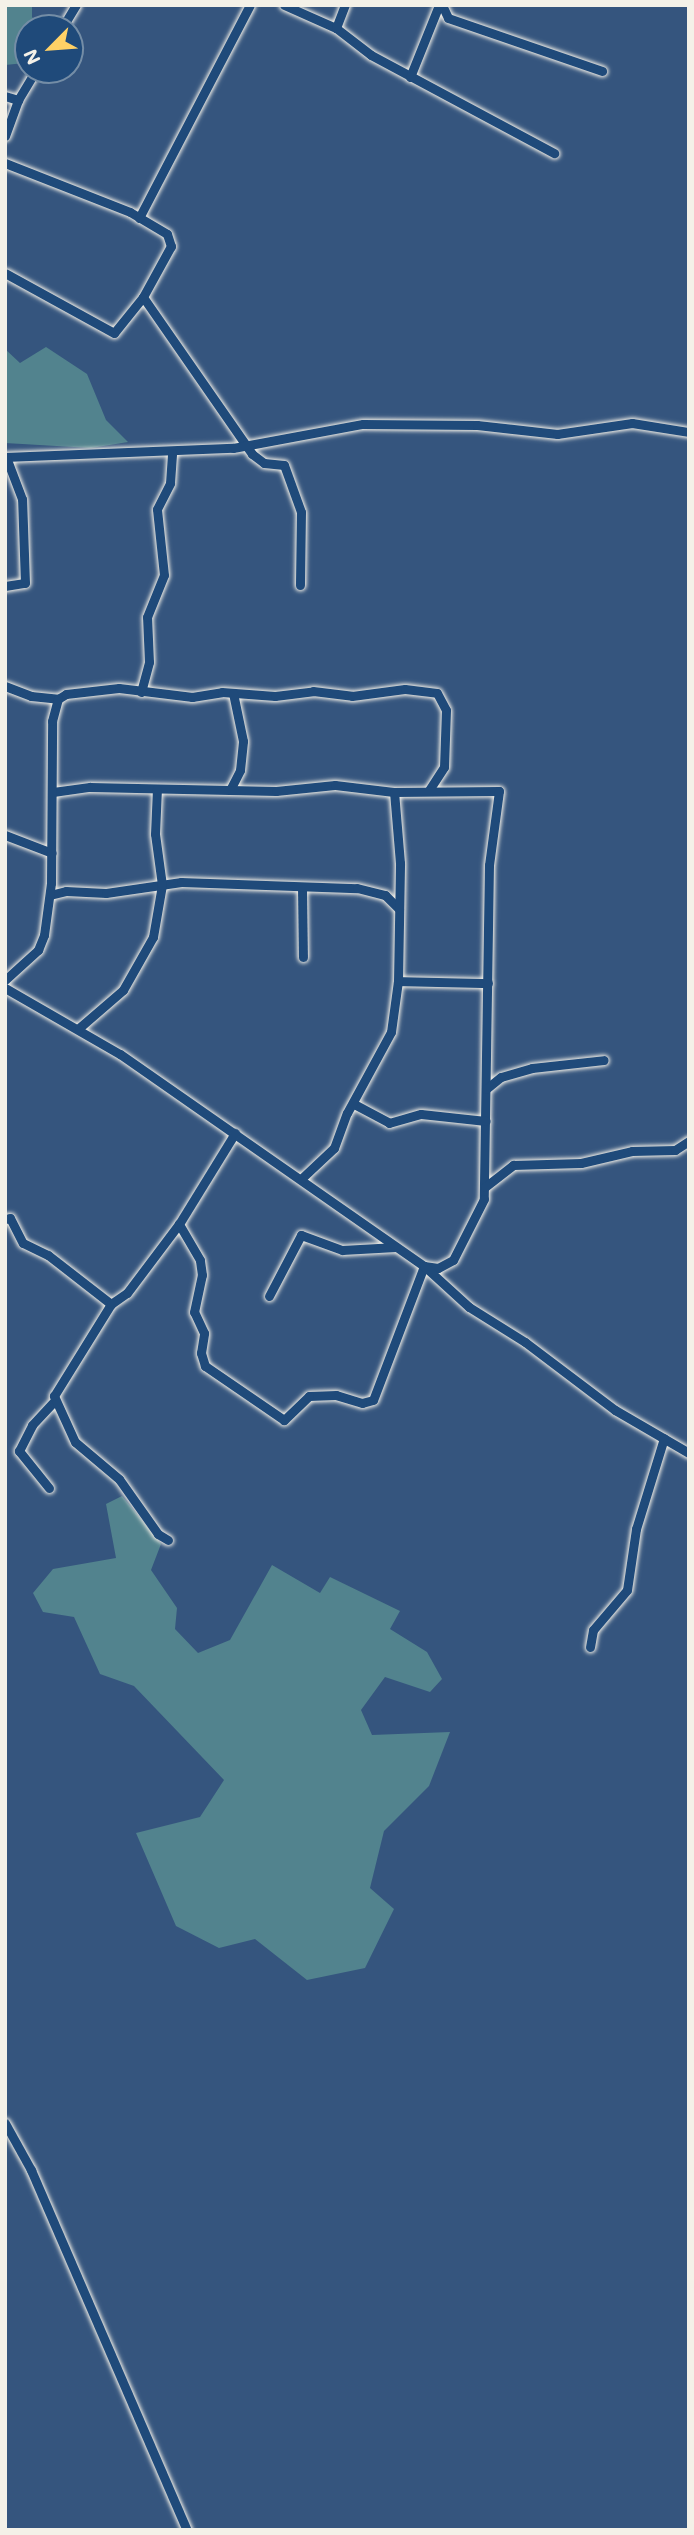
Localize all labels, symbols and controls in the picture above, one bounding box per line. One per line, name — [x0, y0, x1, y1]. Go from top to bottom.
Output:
north arrow — [14, 14, 84, 84]
text: N — [17, 45, 46, 69]

